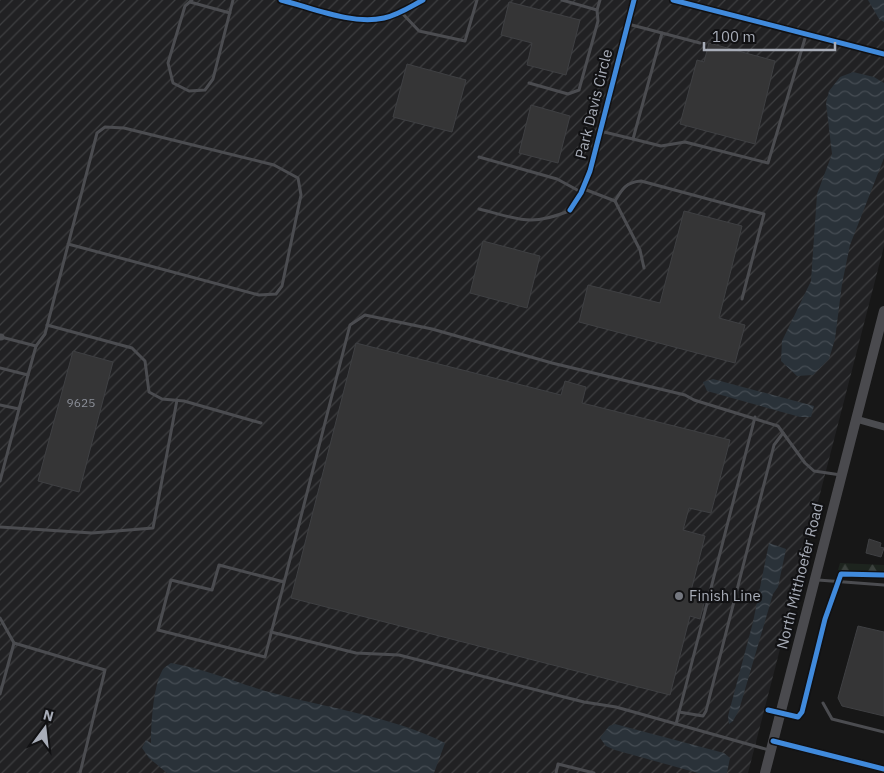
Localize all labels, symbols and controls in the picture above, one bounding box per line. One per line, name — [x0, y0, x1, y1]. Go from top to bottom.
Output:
scale bar — [704, 20, 835, 52]
text: 100 m — [712, 27, 756, 46]
street label: Park Davis Circle — [571, 47, 616, 161]
house number: 9625 — [67, 395, 95, 410]
street label: North Mitthoefer Road — [772, 501, 827, 651]
place label: Finish Line — [689, 586, 761, 605]
marker: Finish Line — [673, 590, 685, 602]
north arrow — [20, 703, 70, 753]
text: N — [41, 705, 56, 725]

